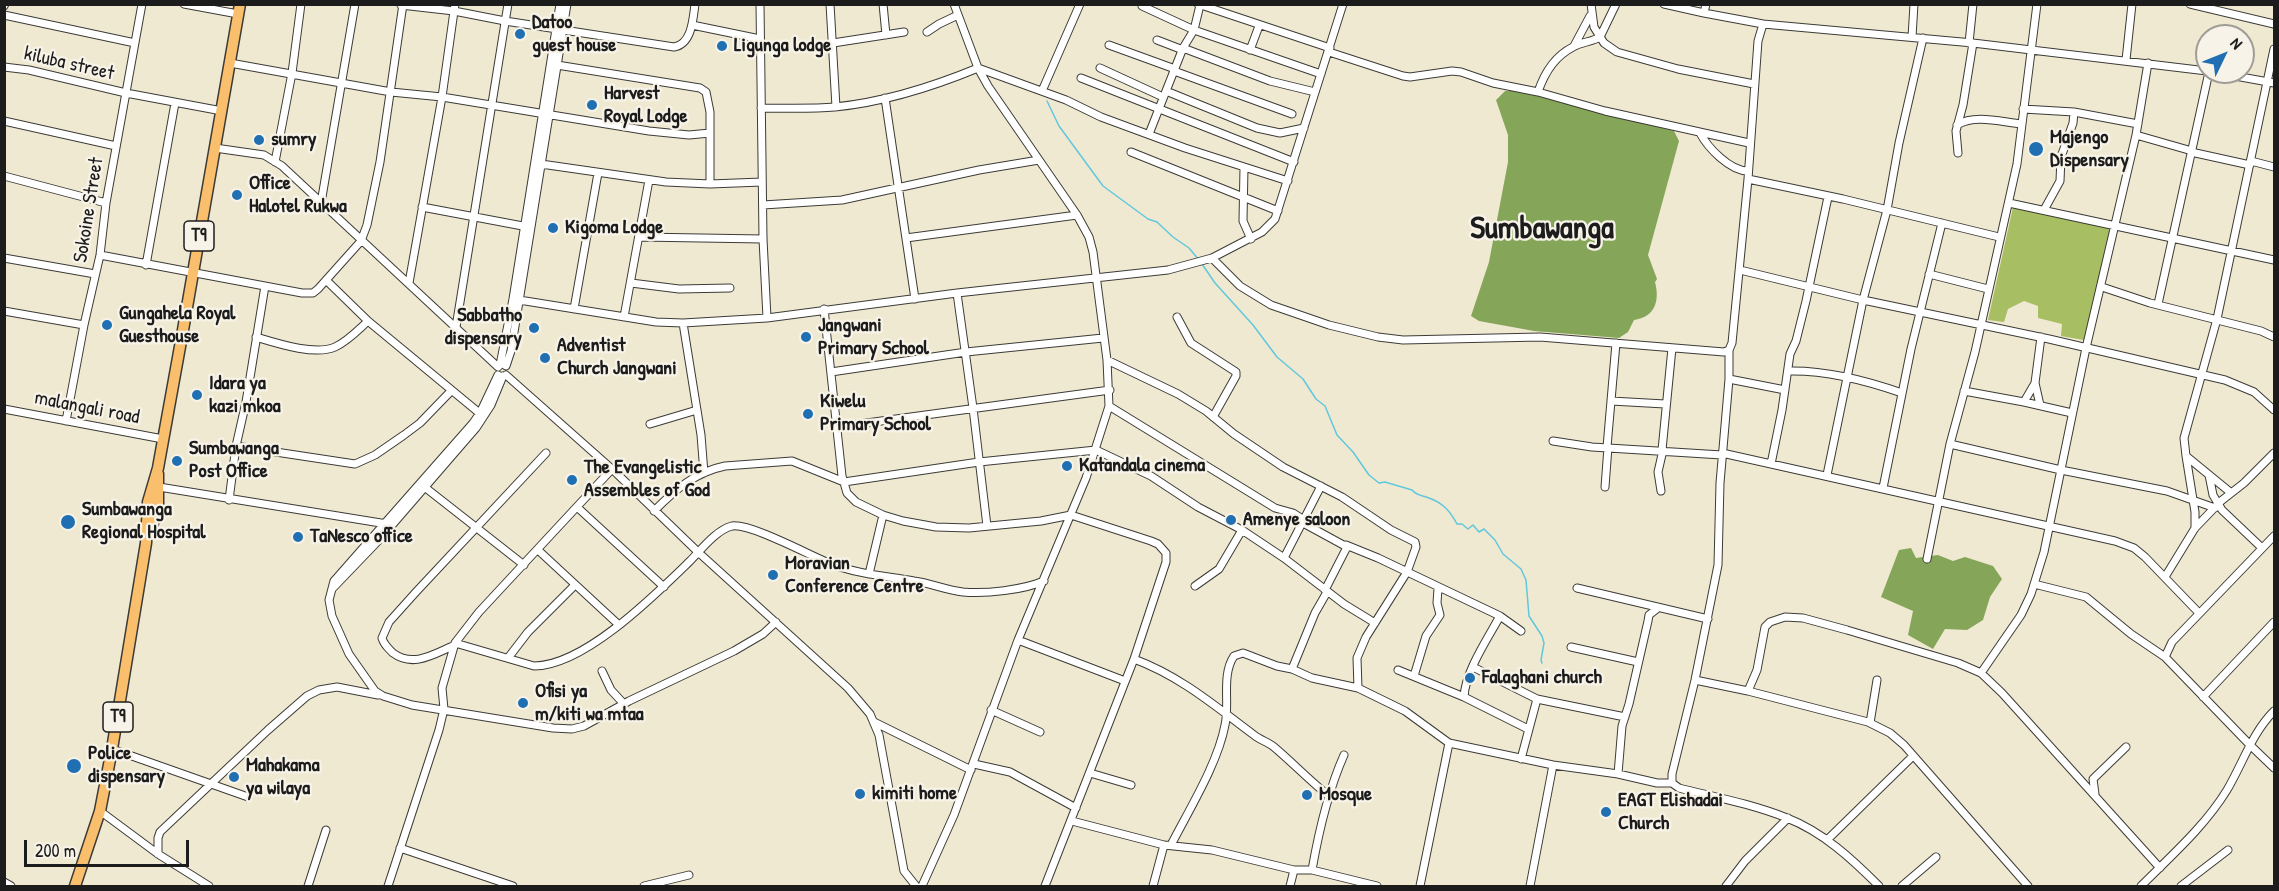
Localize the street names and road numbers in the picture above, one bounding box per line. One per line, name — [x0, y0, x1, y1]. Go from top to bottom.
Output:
street label: kiluba street — [22, 42, 116, 86]
street label: Sokoine Street — [69, 156, 109, 264]
road number: T9 — [184, 221, 214, 251]
street label: malangali road — [33, 386, 141, 430]
road number: T9 — [103, 702, 133, 732]

